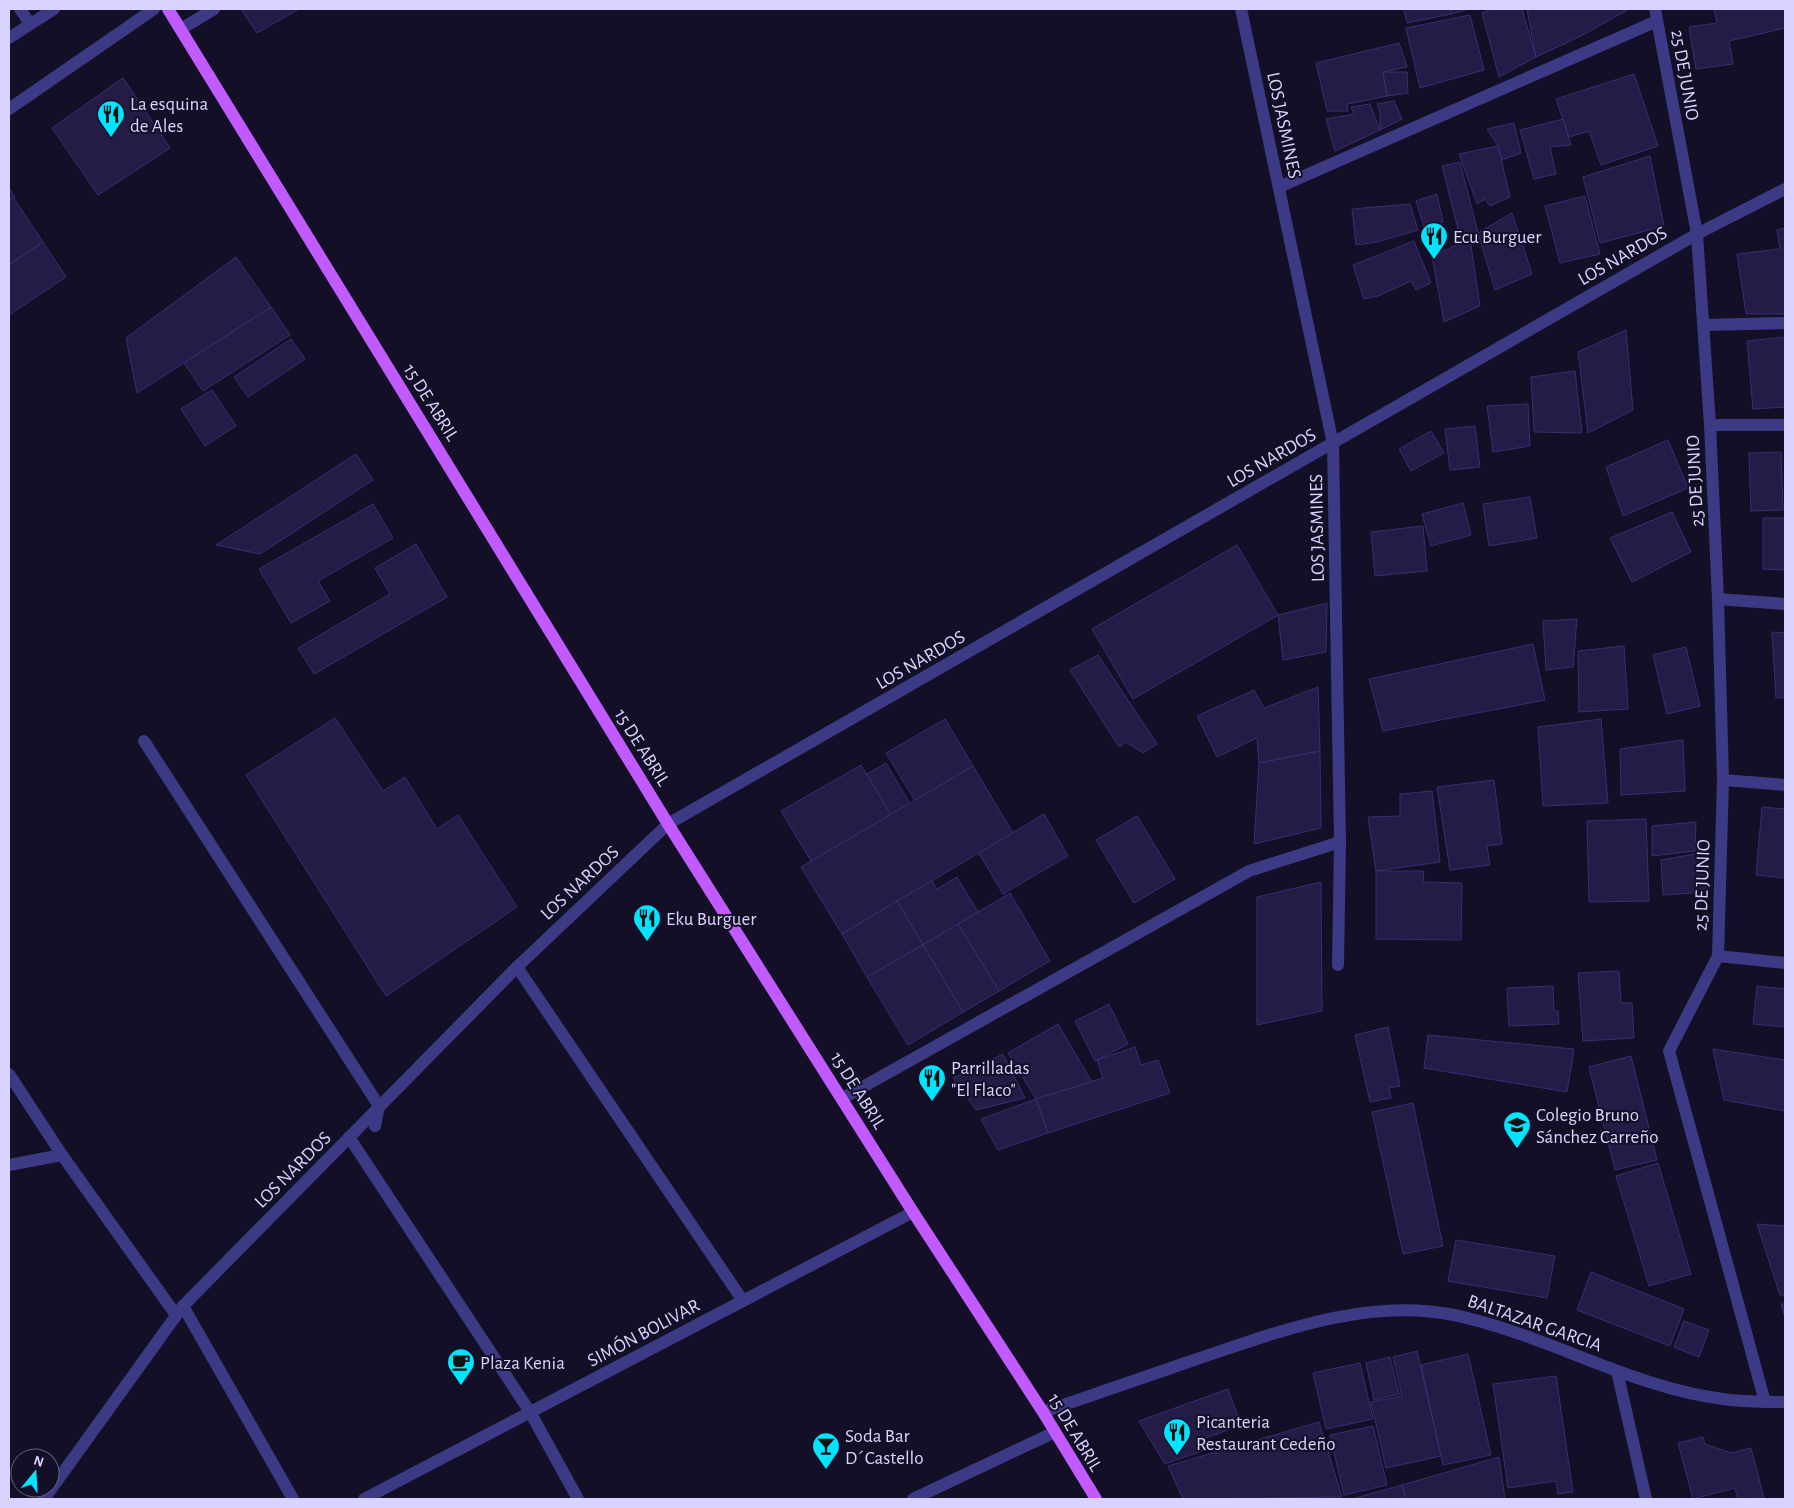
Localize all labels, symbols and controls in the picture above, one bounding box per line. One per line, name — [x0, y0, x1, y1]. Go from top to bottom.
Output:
street label: 25 DE JUNIO — [1667, 28, 1702, 122]
street label: LOS JASMINES — [1263, 70, 1304, 180]
place label: La esquina de Ales — [130, 95, 208, 136]
restaurant icon: La esquina de Ales — [96, 99, 126, 138]
restaurant icon: Ecu Burguer — [1419, 221, 1449, 260]
street label: LOS NARDOS — [1575, 223, 1670, 289]
place label: Ecu Burguer — [1453, 228, 1541, 247]
street label: 15 DE ABRIL — [400, 361, 462, 445]
street label: LOS NARDOS — [1224, 425, 1319, 491]
street label: 25 DE JUNIO — [1684, 435, 1707, 527]
street label: LOS JASMINES — [1307, 474, 1328, 582]
street label: LOS NARDOS — [873, 627, 968, 693]
street label: 15 DE ABRIL — [611, 706, 673, 790]
street label: 25 DE JUNIO — [1691, 839, 1714, 931]
street label: LOS NARDOS — [537, 842, 623, 924]
restaurant icon: Eku Burguer — [632, 903, 662, 942]
place label: Eku Burguer — [666, 910, 756, 929]
street label: 15 DE ABRIL — [827, 1049, 889, 1133]
place label: Parrilladas "El Flaco" — [951, 1059, 1030, 1100]
restaurant icon: Parrilladas "El Flaco" — [917, 1063, 947, 1102]
place label: Colegio Bruno Sánchez Carreño — [1536, 1106, 1659, 1147]
school or university icon: Colegio Bruno Sánchez Carreño — [1502, 1110, 1532, 1149]
street label: LOS NARDOS — [251, 1128, 335, 1212]
street label: BALTAZAR GARCIA — [1465, 1292, 1604, 1355]
street label: SIMÓN BOLIVAR — [584, 1294, 703, 1371]
cafe icon: Plaza Kenia — [446, 1347, 476, 1386]
place label: Plaza Kenia — [480, 1354, 565, 1373]
street label: 15 DE ABRIL — [1044, 1391, 1105, 1475]
place label: Picanteria Restaurant Cedeño — [1196, 1413, 1336, 1454]
restaurant icon: Picanteria Restaurant Cedeño — [1162, 1417, 1192, 1456]
place label: Soda Bar D´Castello — [845, 1427, 924, 1468]
bar icon: Soda Bar D´Castello — [811, 1431, 841, 1470]
north arrow — [10, 1448, 60, 1498]
text: N — [32, 1453, 46, 1470]

